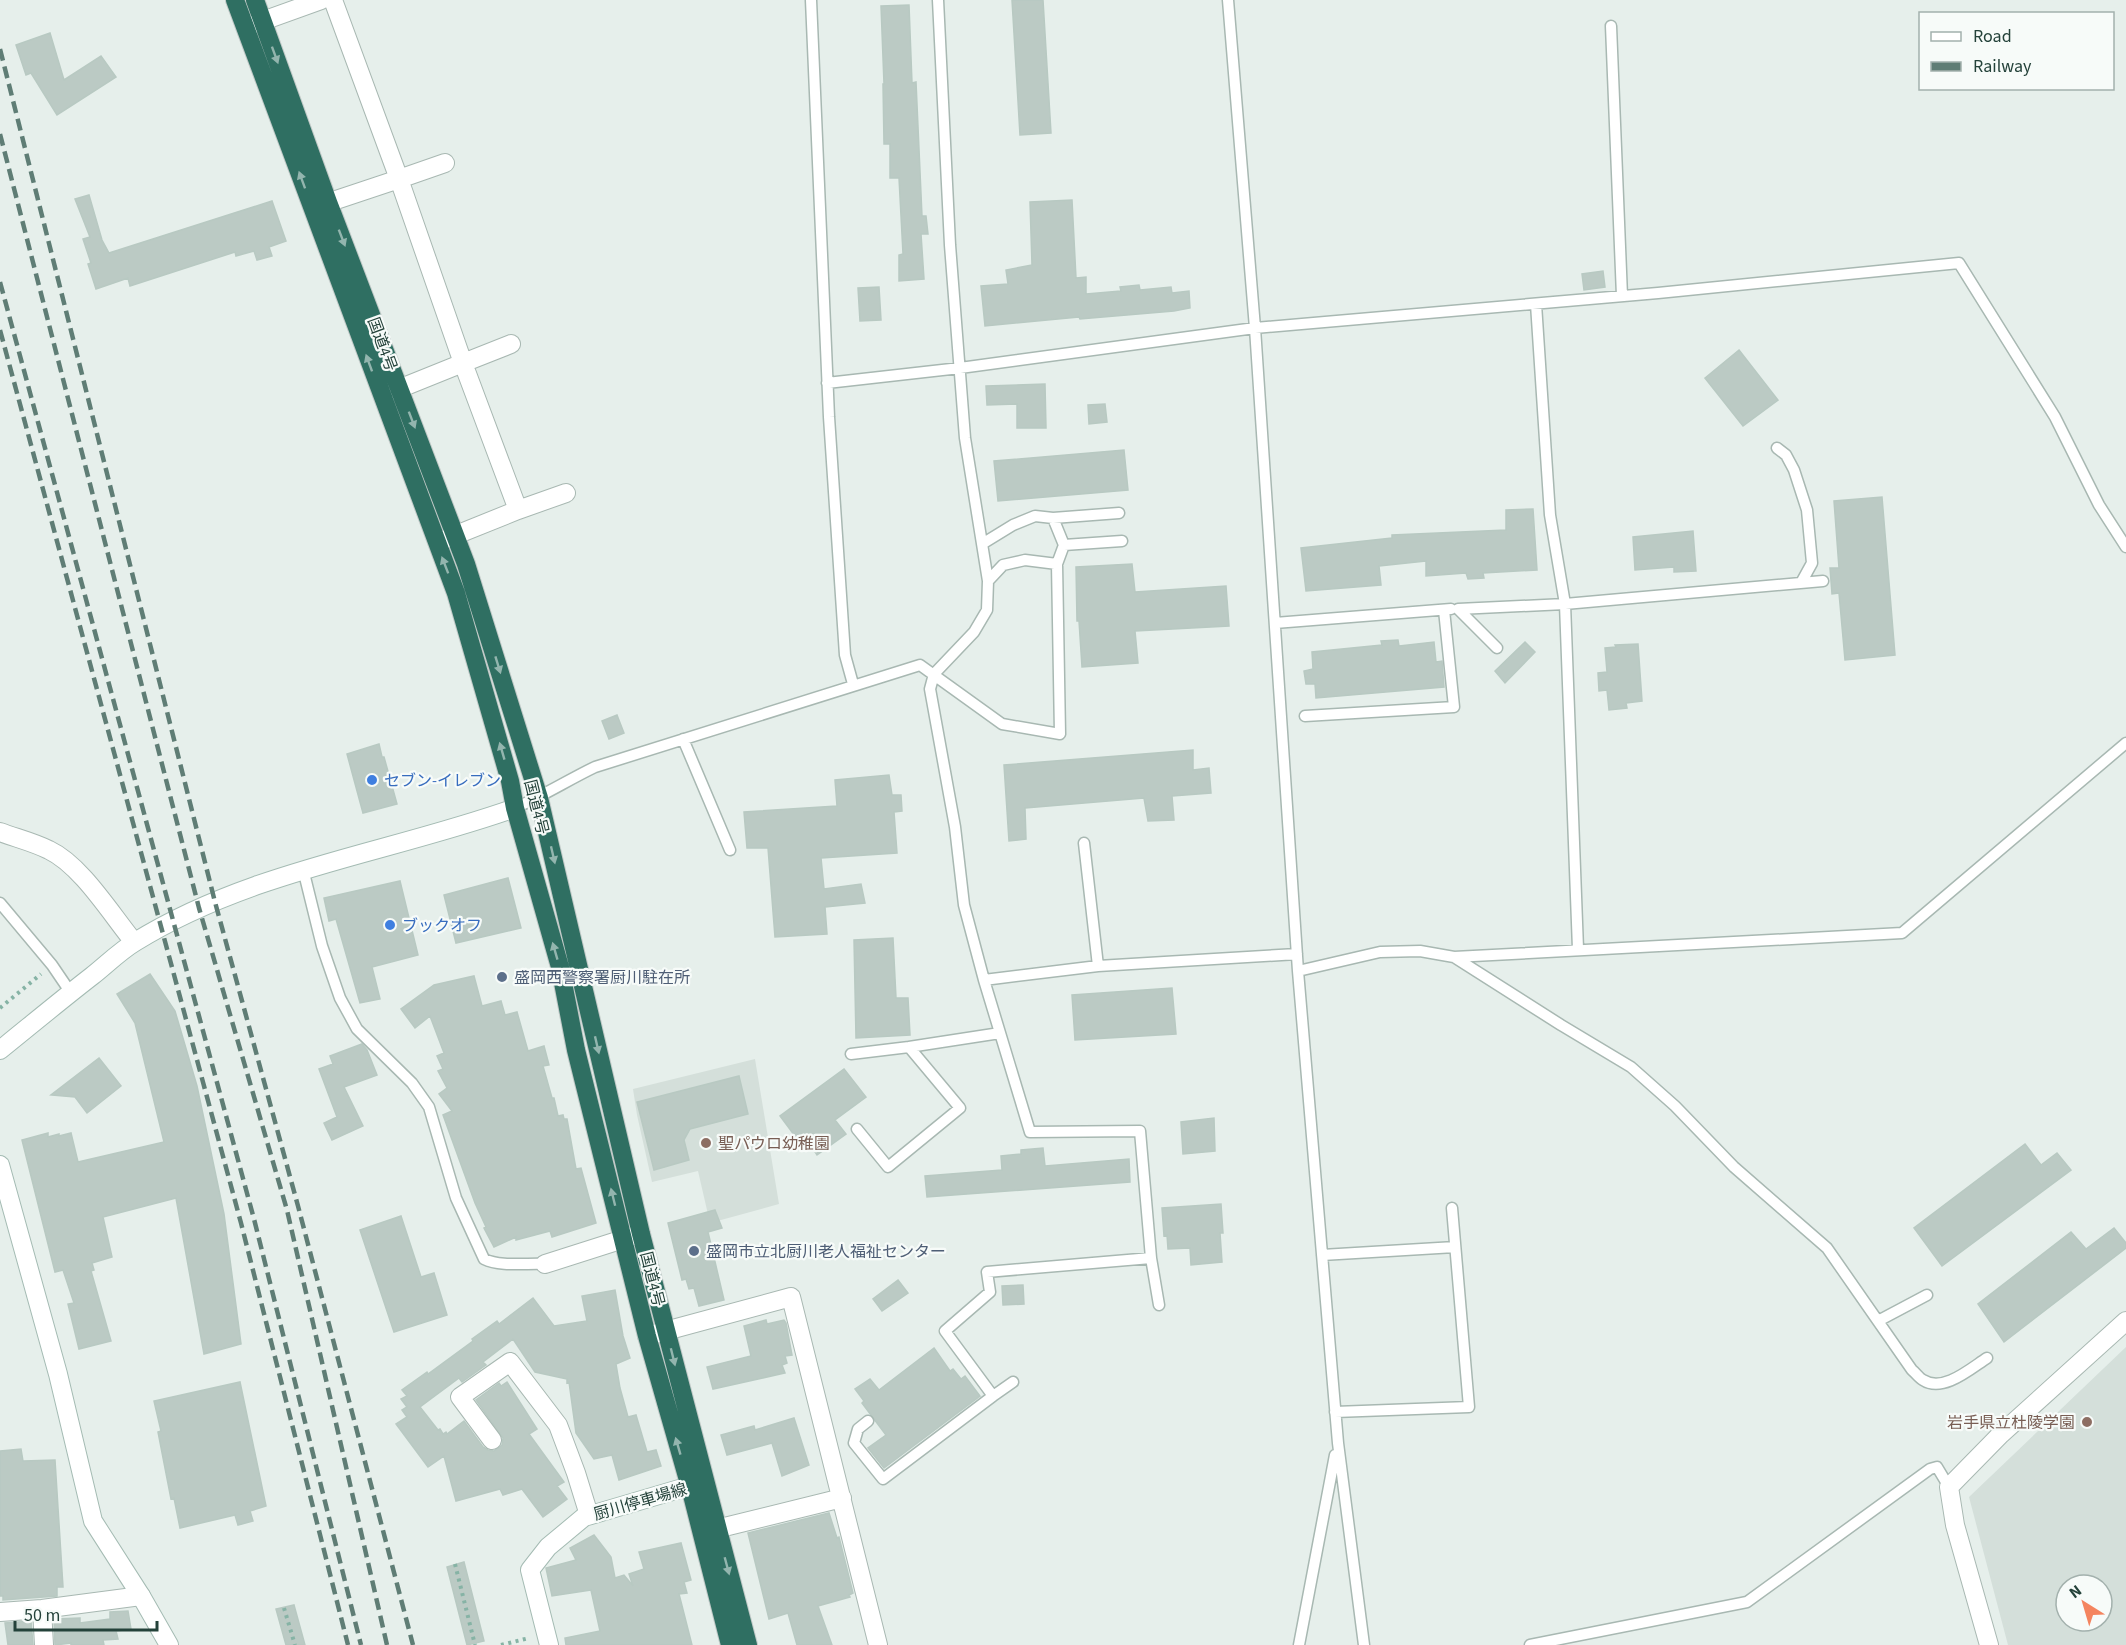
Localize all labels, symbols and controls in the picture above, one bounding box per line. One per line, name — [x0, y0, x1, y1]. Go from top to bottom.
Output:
legend — [1919, 12, 2114, 90]
text: Road — [1973, 24, 2012, 49]
one-way arrow — [271, 46, 280, 64]
text: Railway — [1973, 54, 2032, 79]
one-way arrow — [296, 171, 306, 189]
one-way arrow — [338, 229, 347, 247]
street label: 国道4号 — [362, 314, 402, 374]
one-way arrow — [364, 354, 374, 372]
one-way arrow — [407, 411, 417, 429]
one-way arrow — [440, 556, 449, 574]
one-way arrow — [494, 656, 503, 674]
one-way arrow — [497, 742, 506, 760]
place label: セブン-イレブン — [384, 770, 501, 792]
marker: セブン-イレブン — [365, 773, 379, 787]
street label: 国道4号 — [519, 777, 553, 837]
one-way arrow — [548, 845, 558, 864]
place label: ブックオフ — [402, 915, 482, 937]
marker: ブックオフ — [383, 918, 397, 932]
one-way arrow — [550, 942, 559, 960]
place label: 盛岡西警察署厨川駐在所 — [514, 967, 690, 989]
marker: 盛岡西警察署厨川駐在所 — [495, 970, 509, 984]
one-way arrow — [593, 1035, 602, 1054]
place label: 聖パウロ幼稚園 — [718, 1133, 830, 1155]
marker: 聖パウロ幼稚園 — [699, 1136, 713, 1150]
one-way arrow — [607, 1188, 617, 1206]
place label: 盛岡市立北厨川老人福祉センター — [706, 1241, 946, 1263]
marker: 盛岡市立北厨川老人福祉センター — [687, 1244, 701, 1258]
street label: 国道4号 — [635, 1249, 669, 1309]
one-way arrow — [668, 1347, 678, 1366]
place label: 岩手県立杜陵学園 — [1947, 1412, 2075, 1434]
marker: 岩手県立杜陵学園 — [2080, 1415, 2094, 1429]
one-way arrow — [673, 1437, 682, 1455]
street label: 厨川停車場線 — [591, 1478, 689, 1526]
one-way arrow — [722, 1556, 732, 1575]
north arrow — [2054, 1573, 2114, 1633]
text: N — [2065, 1580, 2086, 1604]
scale bar — [15, 1594, 158, 1632]
text: 50 m — [24, 1603, 60, 1628]

